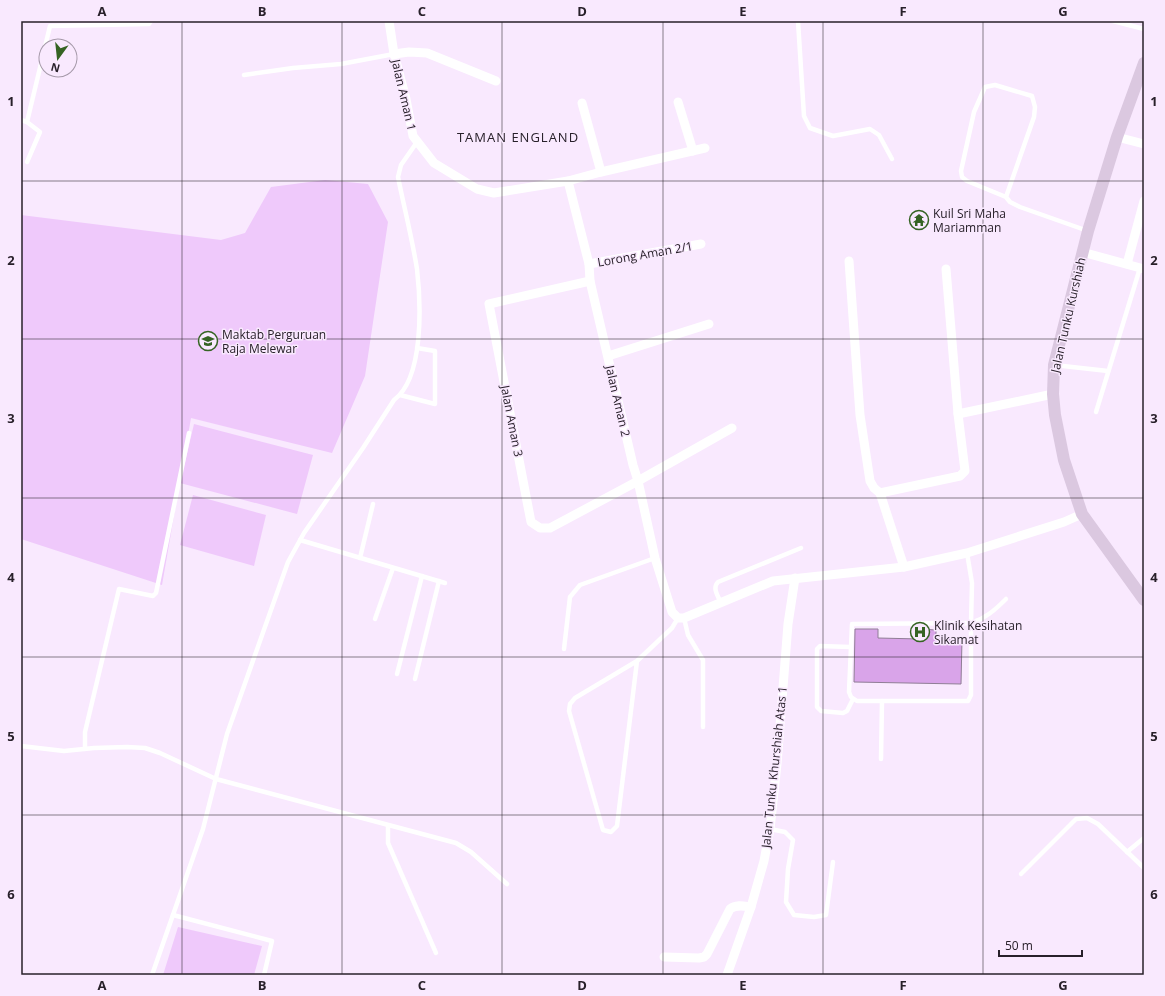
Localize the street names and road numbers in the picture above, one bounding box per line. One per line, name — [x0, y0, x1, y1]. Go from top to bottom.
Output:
street label: Jalan Aman 1 — [387, 57, 420, 132]
street label: Lorong Aman 2/1 — [596, 237, 694, 271]
street label: Jalan Tunku Kurshiah — [1046, 256, 1090, 375]
street label: Jalan Aman 2 — [601, 363, 634, 438]
street label: Jalan Aman 3 — [497, 383, 527, 458]
street label: Jalan Tunku Khurshiah Atas 1 — [757, 685, 791, 850]

